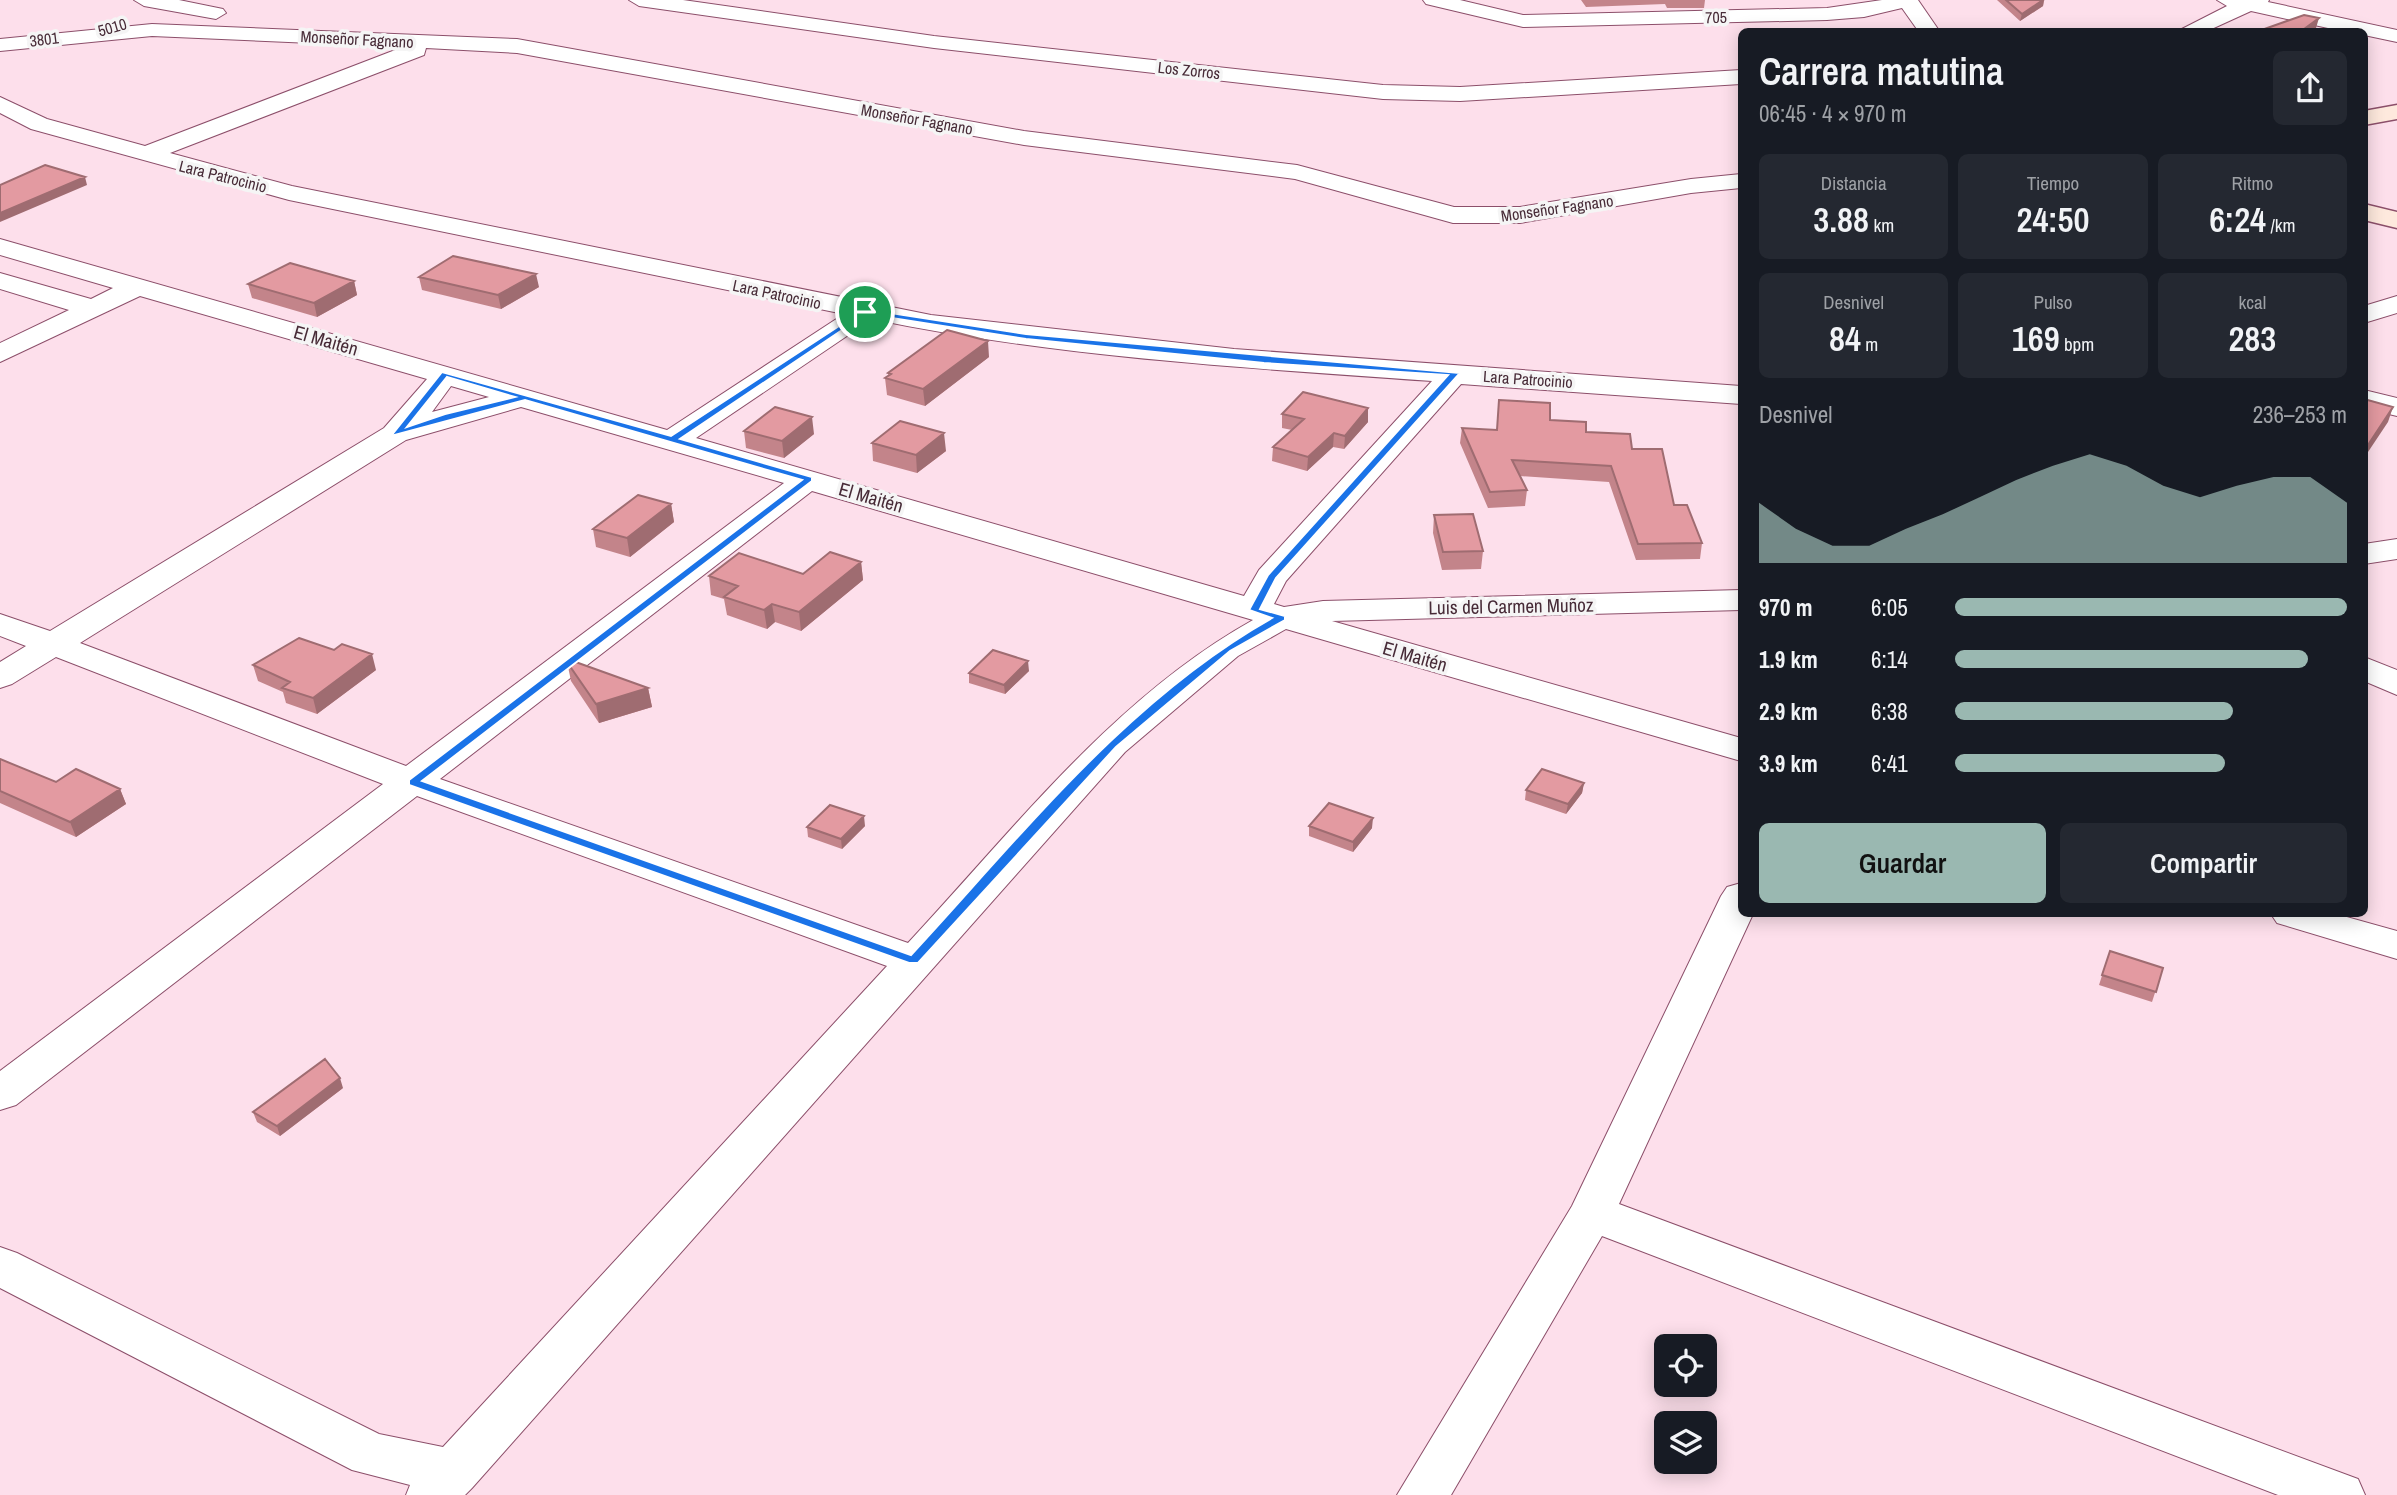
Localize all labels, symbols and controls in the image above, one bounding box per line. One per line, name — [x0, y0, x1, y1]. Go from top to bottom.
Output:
street label: 705 — [1705, 6, 1727, 28]
street label: 5010 — [95, 12, 129, 42]
street label: Monseñor Fagnano — [300, 25, 414, 53]
street label: 3801 — [28, 26, 61, 52]
text: Carrera matutina — [1759, 46, 2004, 97]
button: share — [2273, 51, 2347, 125]
street label: Los Zorros — [1157, 56, 1221, 84]
street label: Monseñor Fagnano — [859, 98, 975, 140]
text: 06:45 · 4 × 970 m — [1759, 98, 1906, 129]
street label: Lara Patrocinio — [177, 154, 269, 198]
text: Distancia — [1821, 170, 1887, 196]
text: Tiempo — [2027, 170, 2079, 196]
text: Ritmo — [2232, 170, 2273, 196]
street label: Monseñor Fagnano — [1499, 189, 1615, 227]
text: 3.88 — [1813, 196, 1869, 243]
text: 24:50 — [2017, 196, 2089, 243]
text: 6:24 — [2209, 196, 2266, 243]
text: km — [1869, 212, 1894, 238]
text: /km — [2266, 212, 2296, 238]
street label: Lara Patrocinio — [731, 274, 823, 314]
pin — [835, 282, 895, 342]
text: Desnivel — [1823, 289, 1884, 315]
text: Pulso — [2034, 289, 2072, 315]
text: kcal — [2238, 289, 2266, 315]
icon: arrive — [846, 293, 884, 331]
text: 84 — [1829, 315, 1861, 362]
text: 169 — [2012, 315, 2060, 362]
text: 283 — [2228, 315, 2276, 362]
street label: El Maitén — [291, 318, 361, 362]
text: m — [1861, 331, 1878, 357]
text: bpm — [2060, 331, 2094, 357]
street label: Lara Patrocinio — [1482, 365, 1574, 393]
text: Desnivel — [1759, 399, 1832, 430]
text: 236–253 m — [2253, 399, 2347, 430]
street label: El Maitén — [836, 475, 906, 519]
street label: Luis del Carmen Muñoz — [1428, 592, 1594, 620]
text: 970 m — [1759, 592, 1812, 623]
text: 6:05 — [1871, 592, 1908, 623]
street label: El Maitén — [1380, 634, 1450, 678]
text: 1.9 km — [1759, 644, 1818, 675]
text: 6:14 — [1871, 644, 1908, 675]
text: 2.9 km — [1759, 696, 1818, 727]
text: 6:38 — [1871, 696, 1908, 727]
text: 3.9 km — [1759, 748, 1818, 779]
text: 6:41 — [1871, 748, 1908, 779]
button: Guardar — [1759, 823, 2046, 903]
button: Compartir — [2060, 823, 2347, 903]
map controls — [1654, 1334, 1717, 1474]
button: locate — [1654, 1334, 1717, 1397]
button: layers — [1654, 1411, 1717, 1474]

